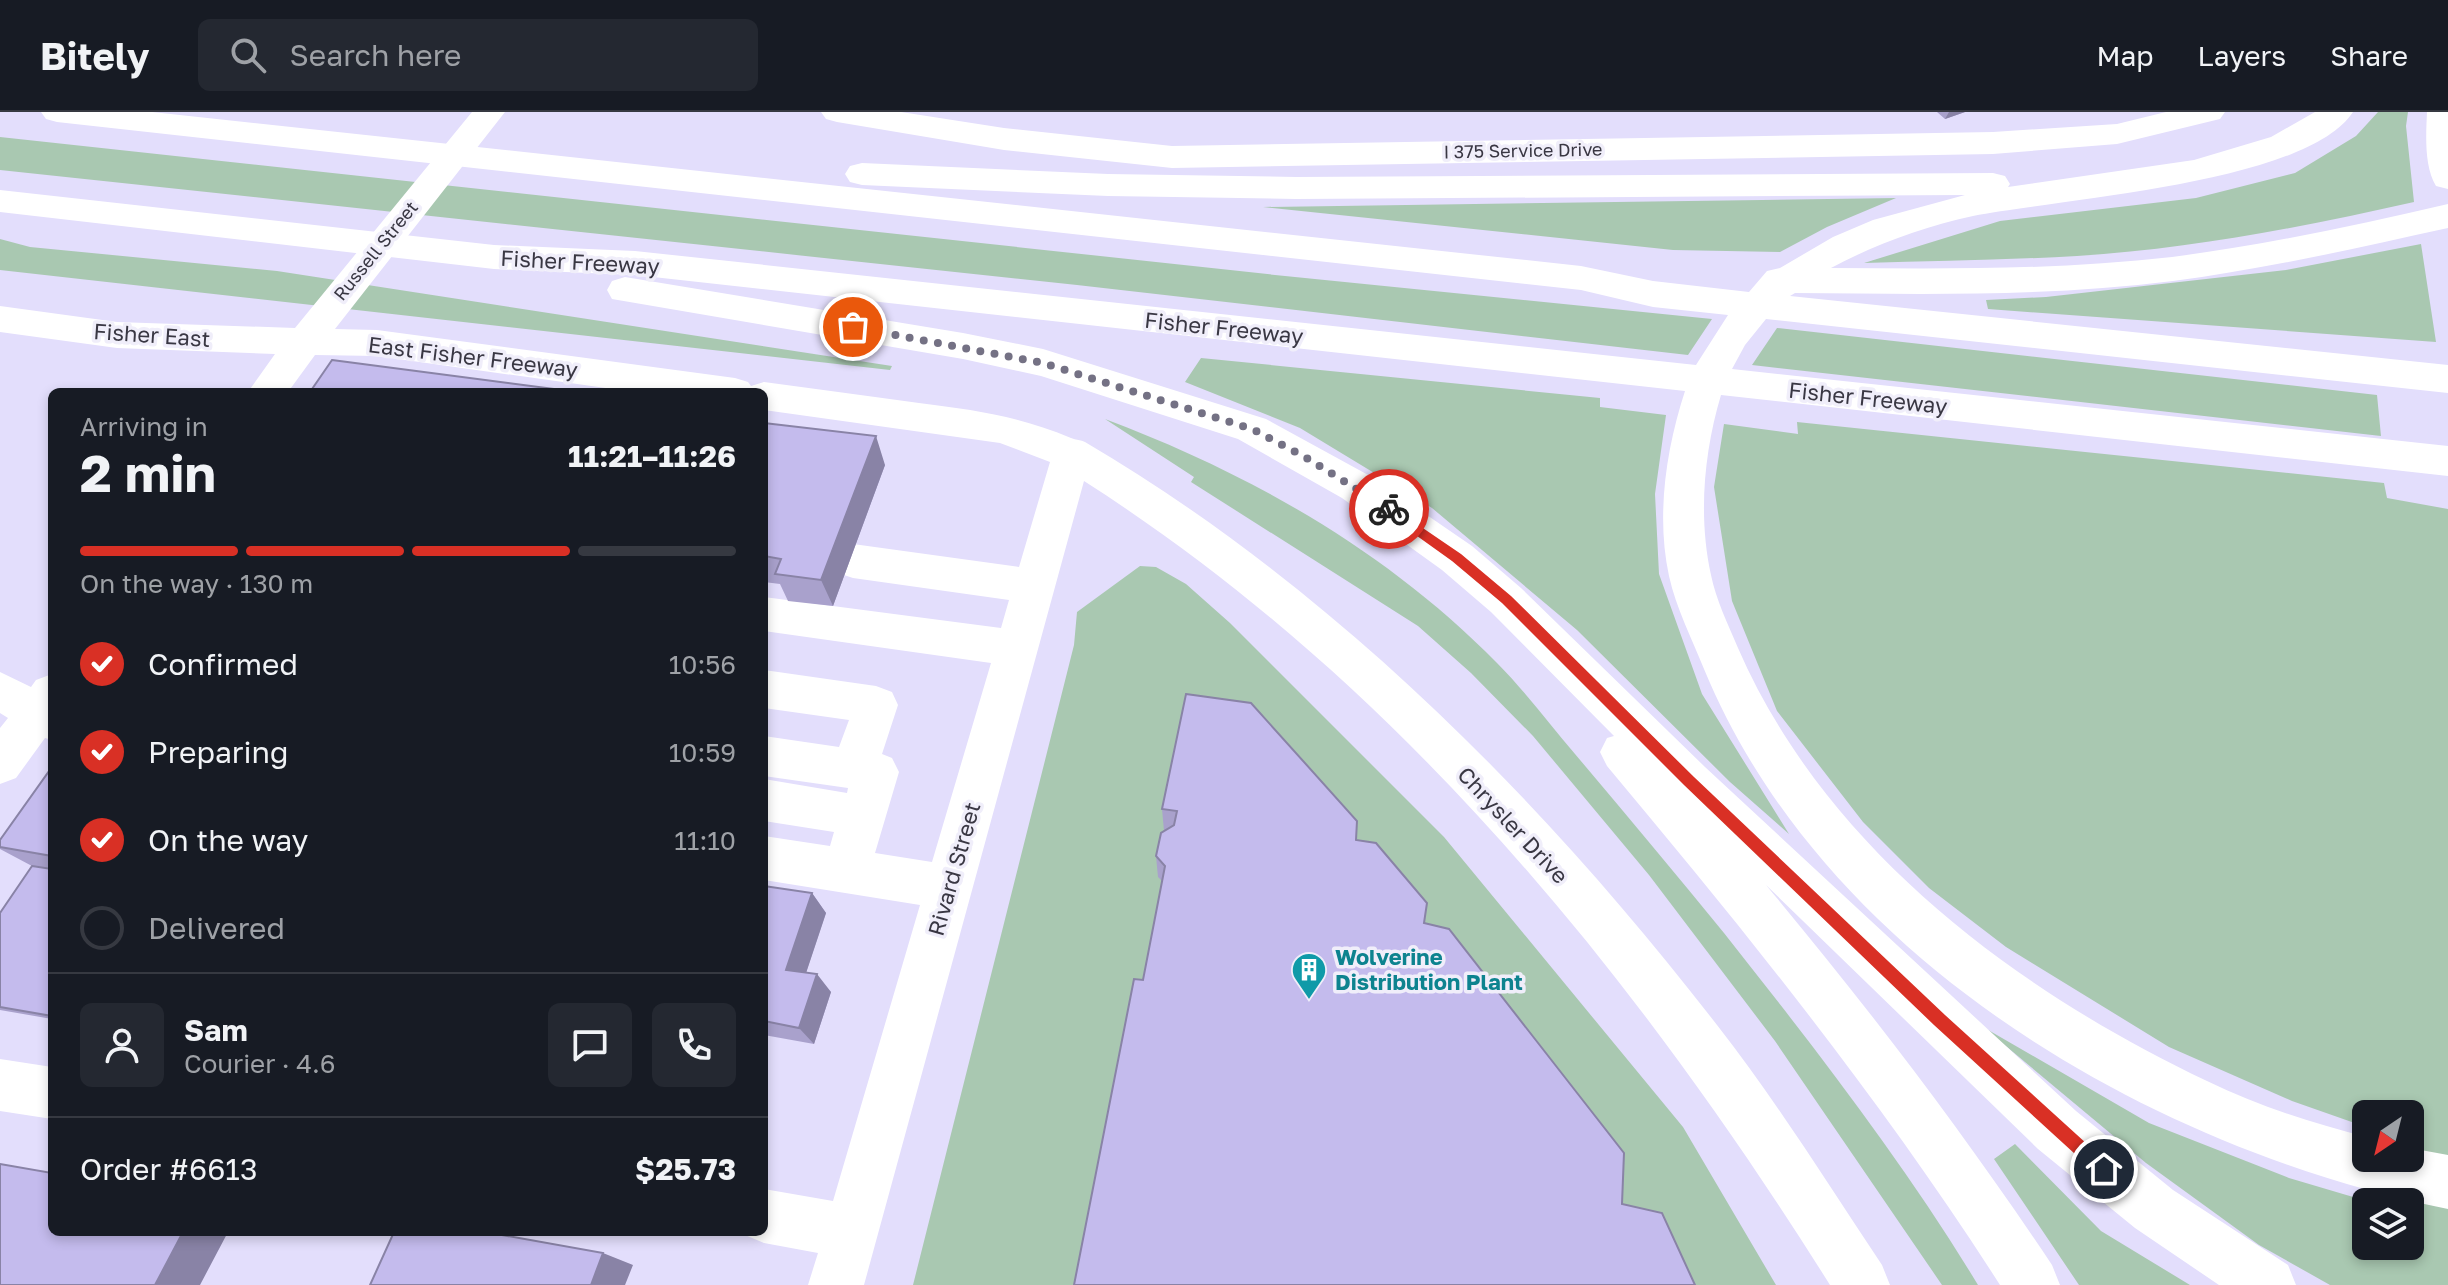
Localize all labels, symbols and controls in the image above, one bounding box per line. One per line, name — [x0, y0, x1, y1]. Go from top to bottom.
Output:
search box — [198, 19, 758, 91]
text: Bitely — [40, 33, 150, 78]
icon: search — [226, 33, 270, 77]
text: Search here — [290, 37, 462, 73]
text: Map — [2096, 39, 2154, 72]
text: Layers — [2198, 39, 2286, 72]
text: Share — [2330, 39, 2408, 72]
street label: I 375 Service Drive — [1443, 138, 1603, 162]
street label: Russell Street — [328, 196, 422, 305]
street label: Fisher Freeway — [500, 244, 660, 279]
pin — [819, 293, 887, 361]
icon: bag — [831, 305, 875, 349]
street label: Fisher Freeway — [1143, 306, 1305, 349]
street label: Fisher East — [93, 317, 211, 352]
street label: East Fisher Freeway — [367, 330, 579, 383]
street label: Fisher Freeway — [1787, 376, 1949, 419]
text: Arriving in — [80, 411, 208, 442]
text: 11:21–11:26 — [568, 438, 736, 474]
text: 2 min — [80, 441, 216, 503]
courier — [1349, 469, 1429, 549]
icon: bike — [1367, 487, 1411, 531]
text: On the way · 130 m — [80, 568, 313, 599]
icon: check — [80, 642, 124, 686]
text: Confirmed — [148, 646, 298, 682]
text: 10:56 — [669, 649, 736, 680]
icon: check — [80, 730, 124, 774]
text: Preparing — [148, 734, 289, 770]
text: 10:59 — [669, 737, 736, 768]
street label: Chrysler Drive — [1452, 761, 1574, 889]
street label: Rivard Street — [922, 799, 985, 939]
icon: check — [80, 818, 124, 862]
text: On the way — [148, 822, 308, 858]
text: 11:10 — [674, 825, 736, 856]
text: Delivered — [148, 910, 285, 946]
place label: Wolverine Distribution Plant — [1335, 943, 1523, 995]
building icon: Wolverine Distribution Plant — [1290, 951, 1328, 1001]
button: person — [80, 1003, 164, 1087]
button: chat — [548, 1003, 632, 1087]
button: phone — [652, 1003, 736, 1087]
text: Sam — [184, 1012, 248, 1048]
text: Courier · 4.6 — [184, 1048, 336, 1079]
north arrow — [2352, 1100, 2424, 1172]
map controls — [2352, 1100, 2424, 1260]
pin — [2070, 1135, 2138, 1203]
icon: home — [2082, 1147, 2126, 1191]
text: Order #6613 — [80, 1151, 257, 1187]
text: $25.73 — [635, 1151, 736, 1187]
button: layers — [2352, 1188, 2424, 1260]

